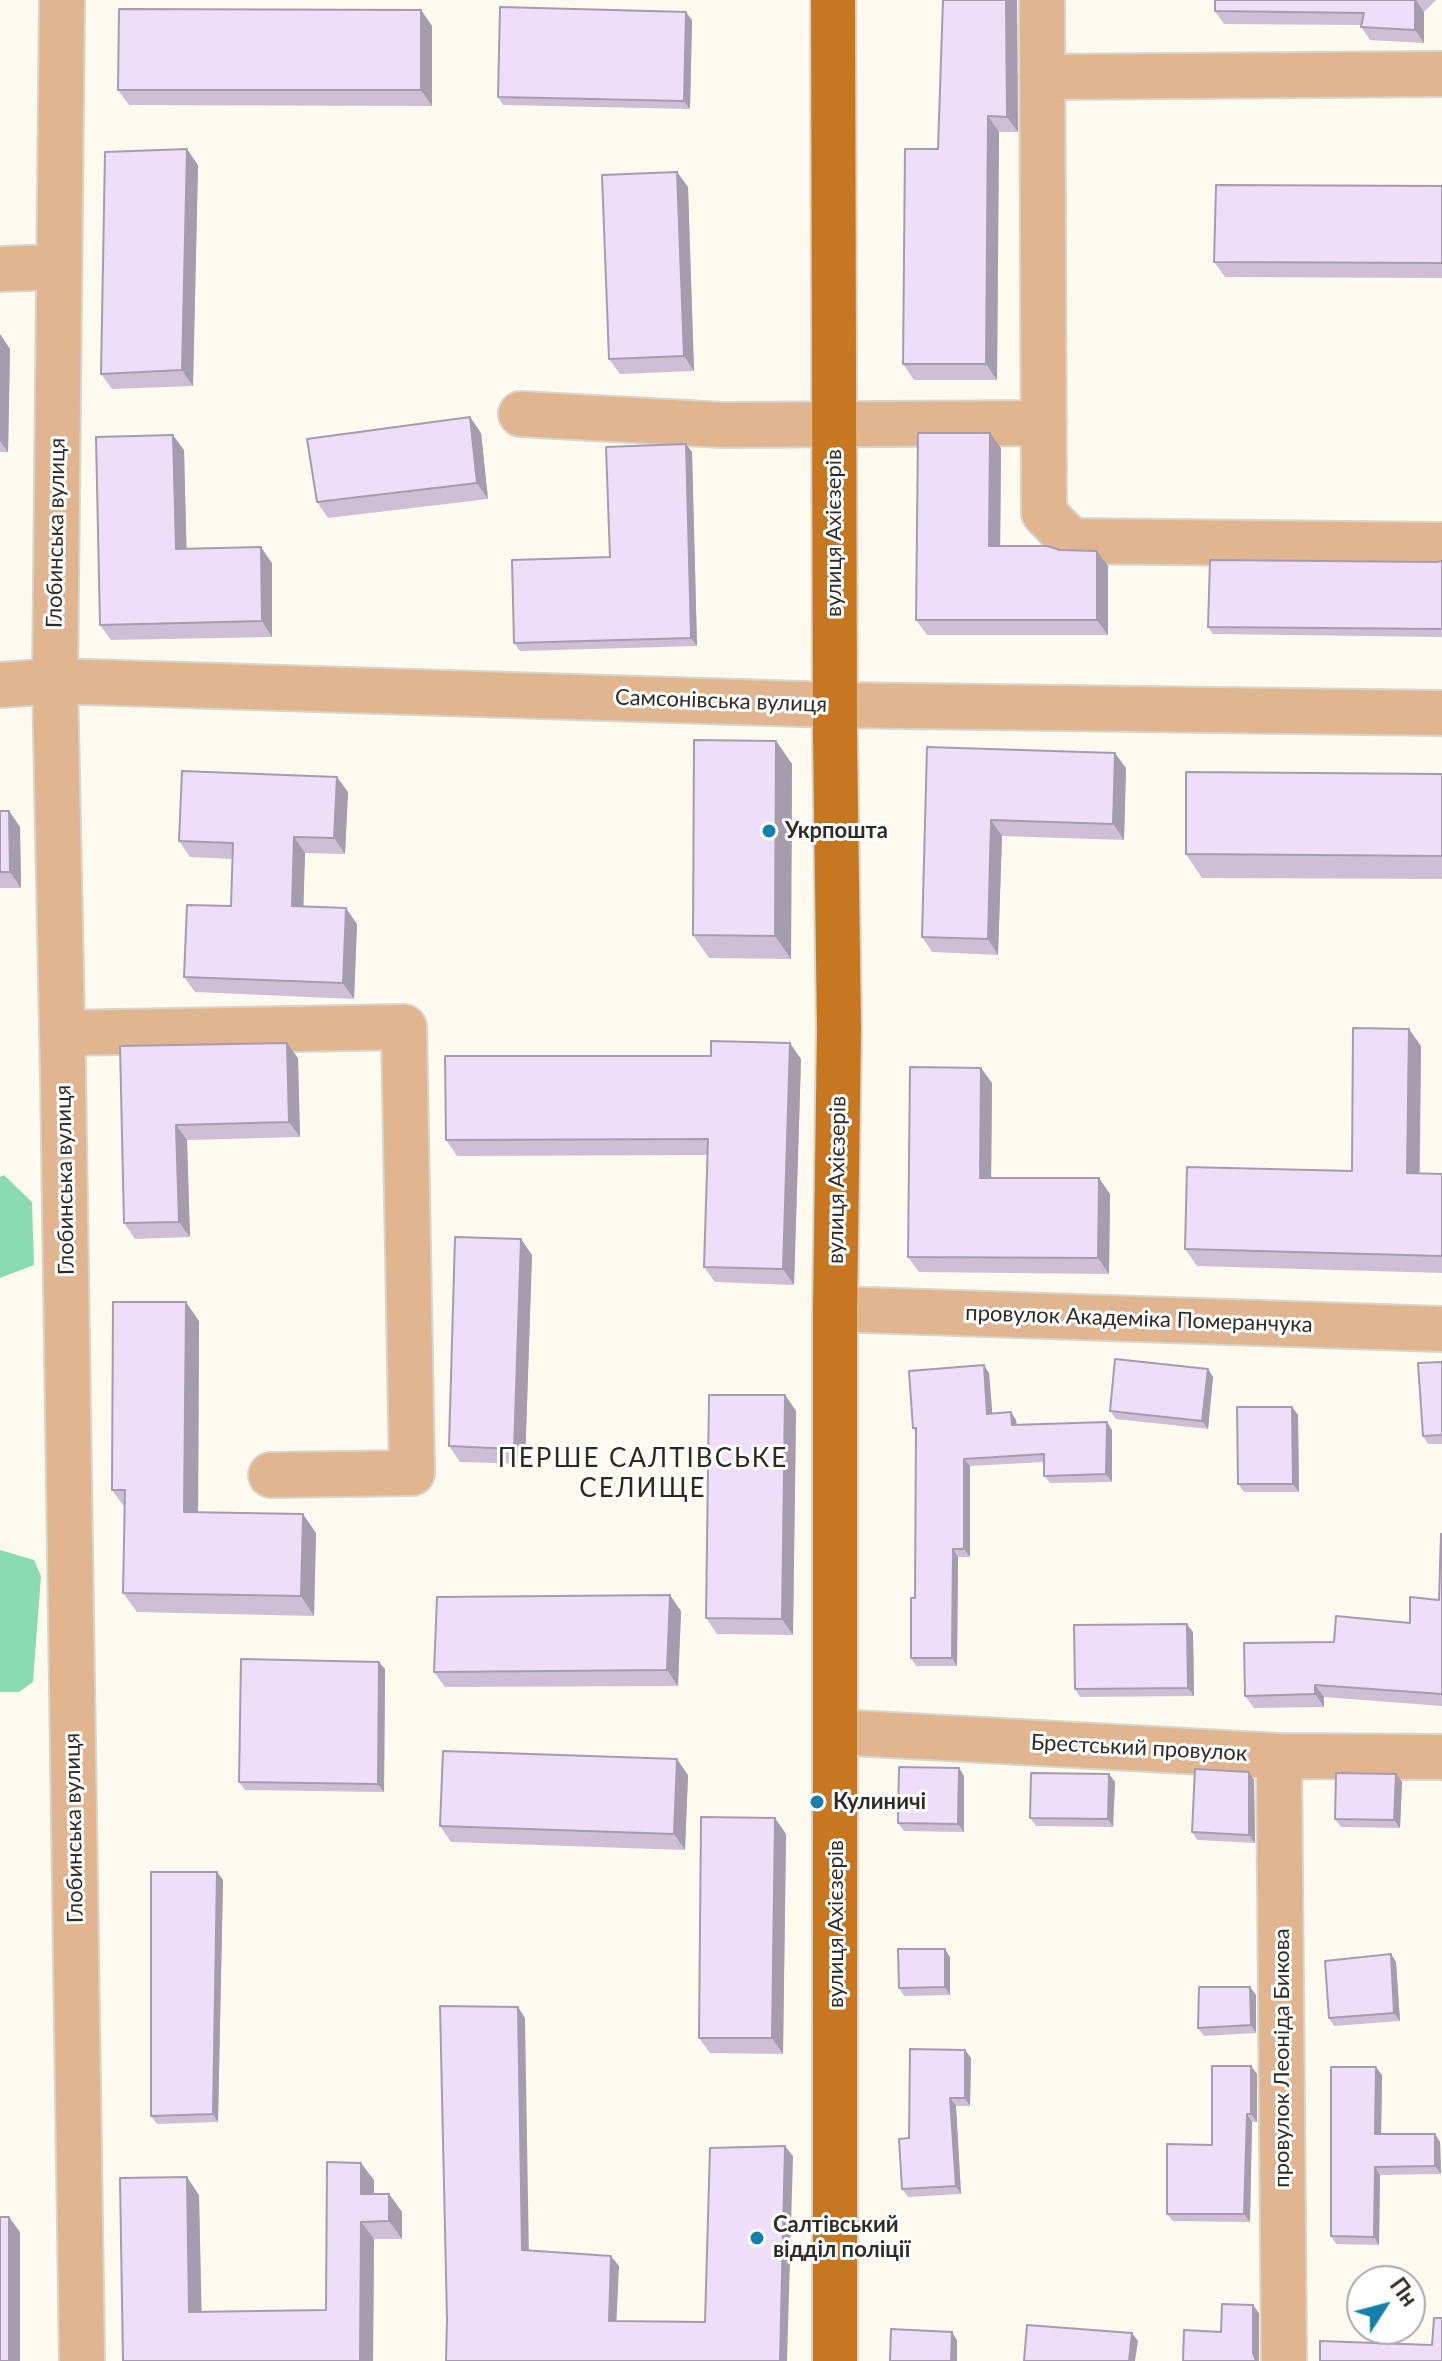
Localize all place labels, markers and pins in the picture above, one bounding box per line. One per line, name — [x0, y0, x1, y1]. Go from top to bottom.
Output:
place label: Укрпошта — [785, 818, 888, 844]
marker: Укрпошта — [760, 822, 778, 840]
place label: Кулиничі — [833, 1789, 926, 1815]
marker: Кулиничі — [808, 1793, 826, 1811]
place label: Салтівський відділ поліції — [773, 2212, 910, 2264]
marker: Салтівський відділ поліції — [748, 2229, 766, 2247]

